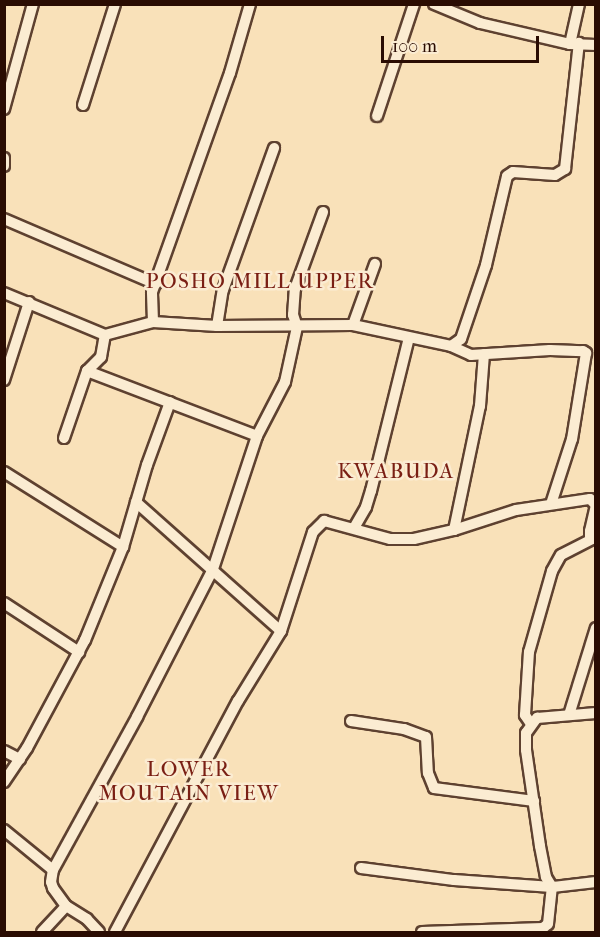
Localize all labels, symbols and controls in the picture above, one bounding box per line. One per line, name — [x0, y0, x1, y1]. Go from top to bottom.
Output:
scale bar — [384, 24, 542, 62]
text: 100 m — [392, 36, 437, 57]
district label: POSHO MILL UPPER — [146, 268, 374, 294]
district label: KWABUDA — [337, 458, 455, 484]
district label: LOWER MOUTAIN VIEW — [99, 756, 279, 806]

